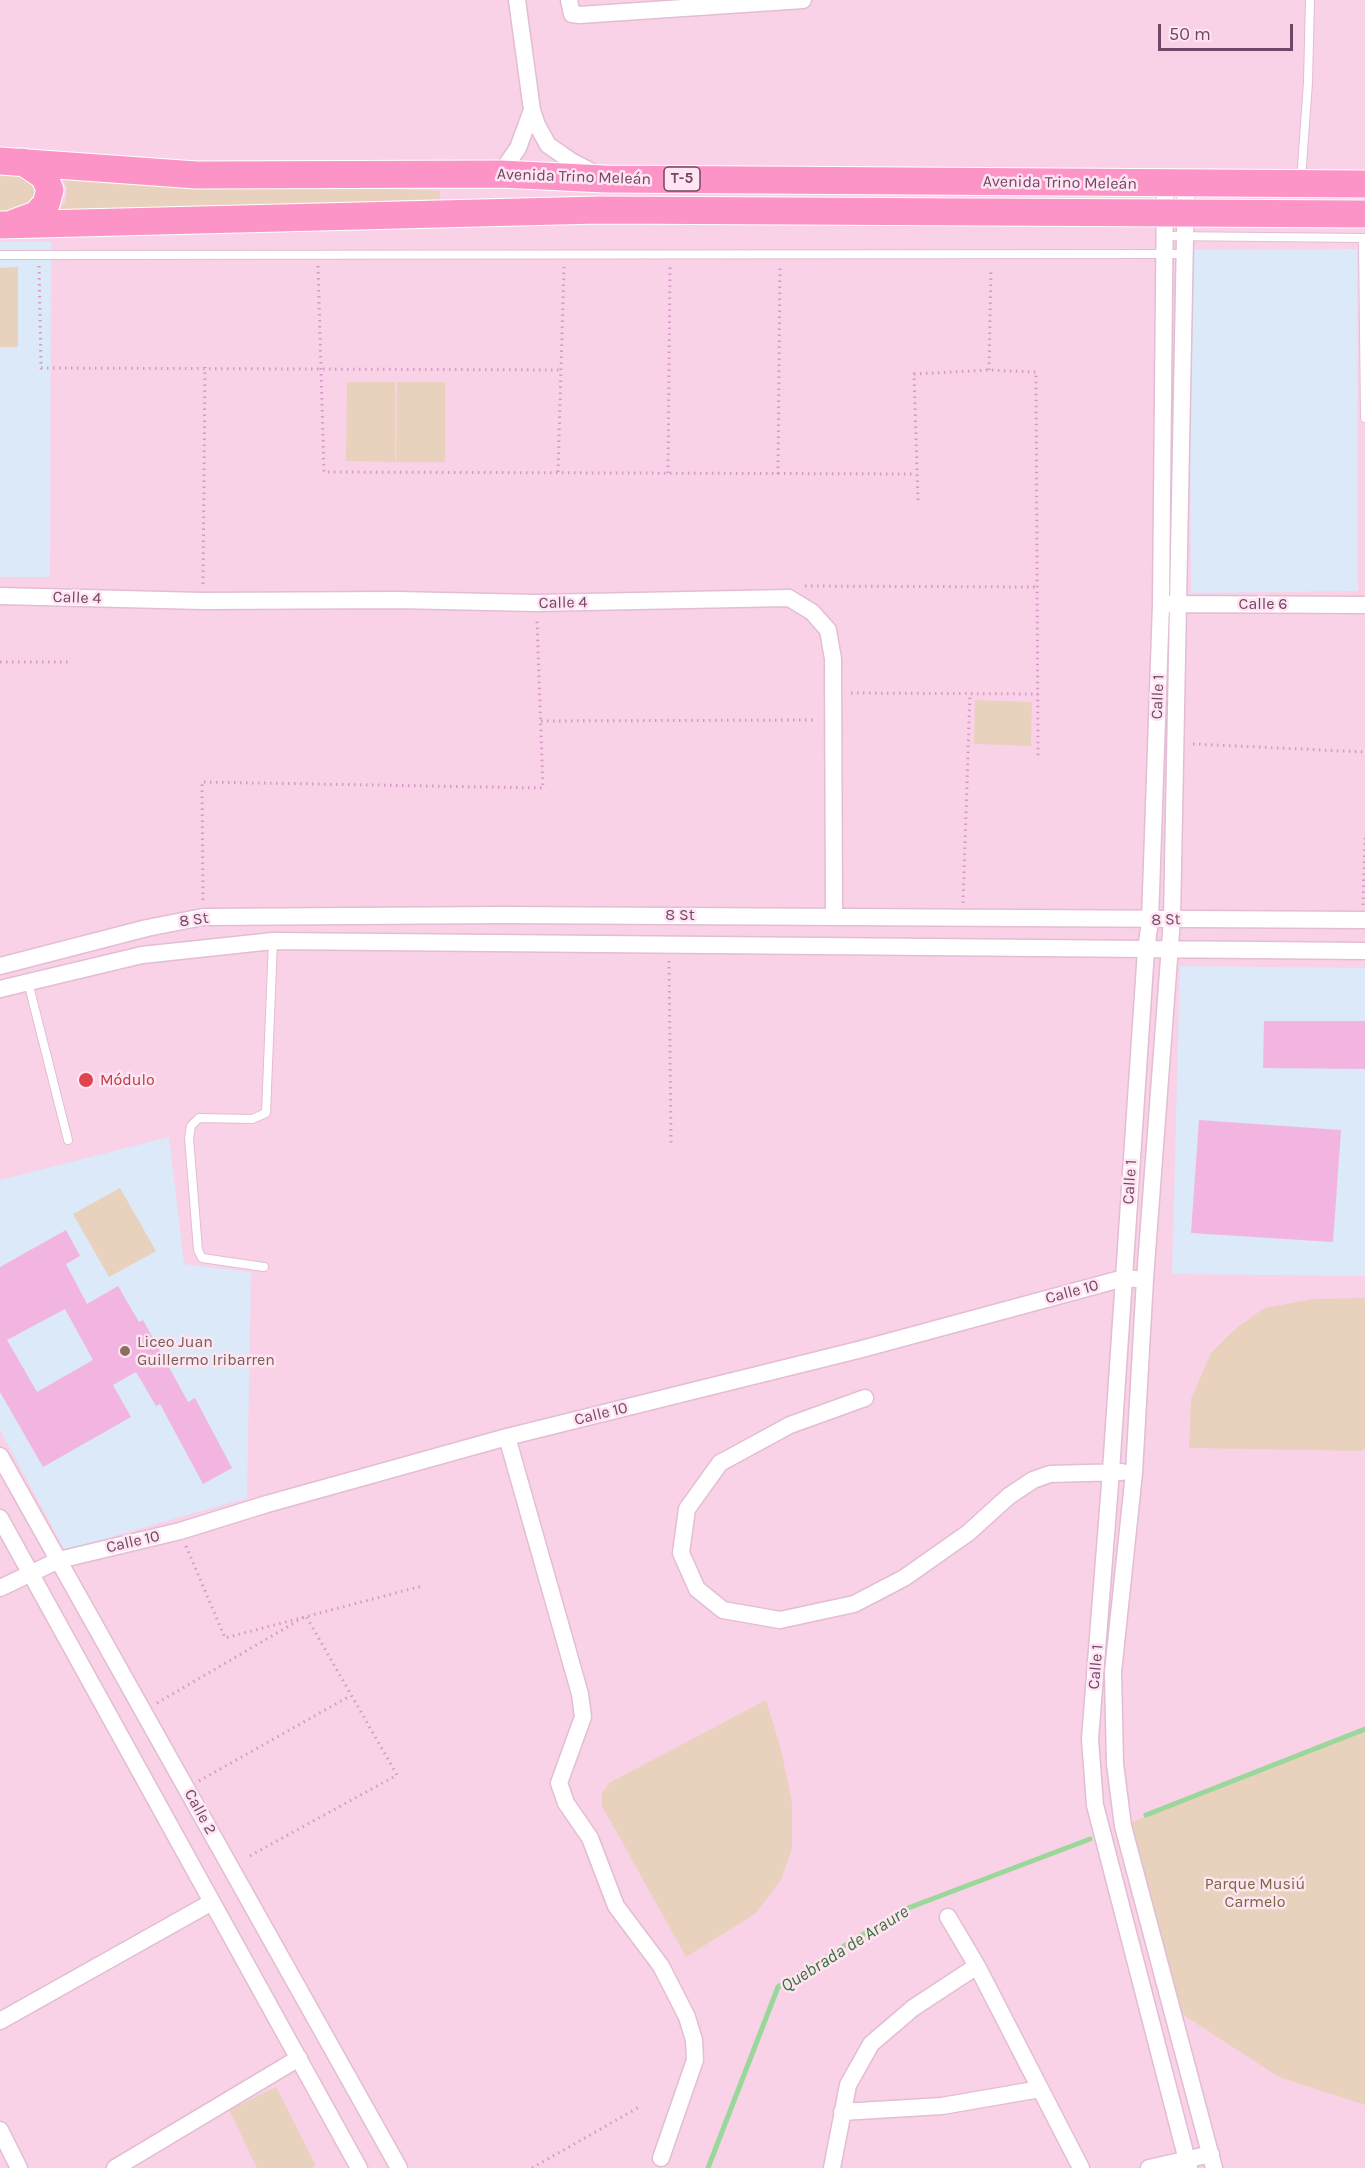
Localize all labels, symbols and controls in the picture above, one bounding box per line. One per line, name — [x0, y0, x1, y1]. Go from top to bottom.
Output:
scale bar — [1161, 12, 1296, 50]
text: 50 m — [1169, 23, 1211, 45]
street label: Avenida Trino Meleán — [497, 165, 651, 189]
road number: T-5 — [664, 167, 700, 191]
street label: Avenida Trino Meleán — [983, 172, 1137, 194]
street label: Calle 4 — [52, 588, 102, 608]
street label: Calle 4 — [539, 593, 587, 613]
street label: Calle 6 — [1239, 594, 1287, 614]
street label: Calle 1 — [1148, 674, 1168, 720]
street label: 8 St — [665, 905, 695, 925]
street label: 8 St — [178, 908, 210, 932]
street label: 8 St — [1151, 910, 1181, 930]
place label: Módulo — [100, 1070, 155, 1090]
marker: Módulo — [77, 1071, 95, 1089]
street label: Calle 1 — [1119, 1159, 1141, 1205]
street label: Calle 10 — [1043, 1276, 1101, 1308]
place label: Liceo Juan Guillermo Iribarren — [137, 1332, 275, 1370]
marker: Liceo Juan Guillermo Iribarren — [118, 1344, 132, 1358]
street label: Calle 10 — [572, 1398, 630, 1430]
street label: Calle 10 — [104, 1527, 162, 1557]
street label: Calle 1 — [1084, 1644, 1108, 1690]
street label: Calle 2 — [180, 1786, 220, 1838]
park label: Parque Musiú Carmelo — [1205, 1874, 1305, 1912]
water label: Quebrada de Araure — [777, 1901, 913, 1997]

